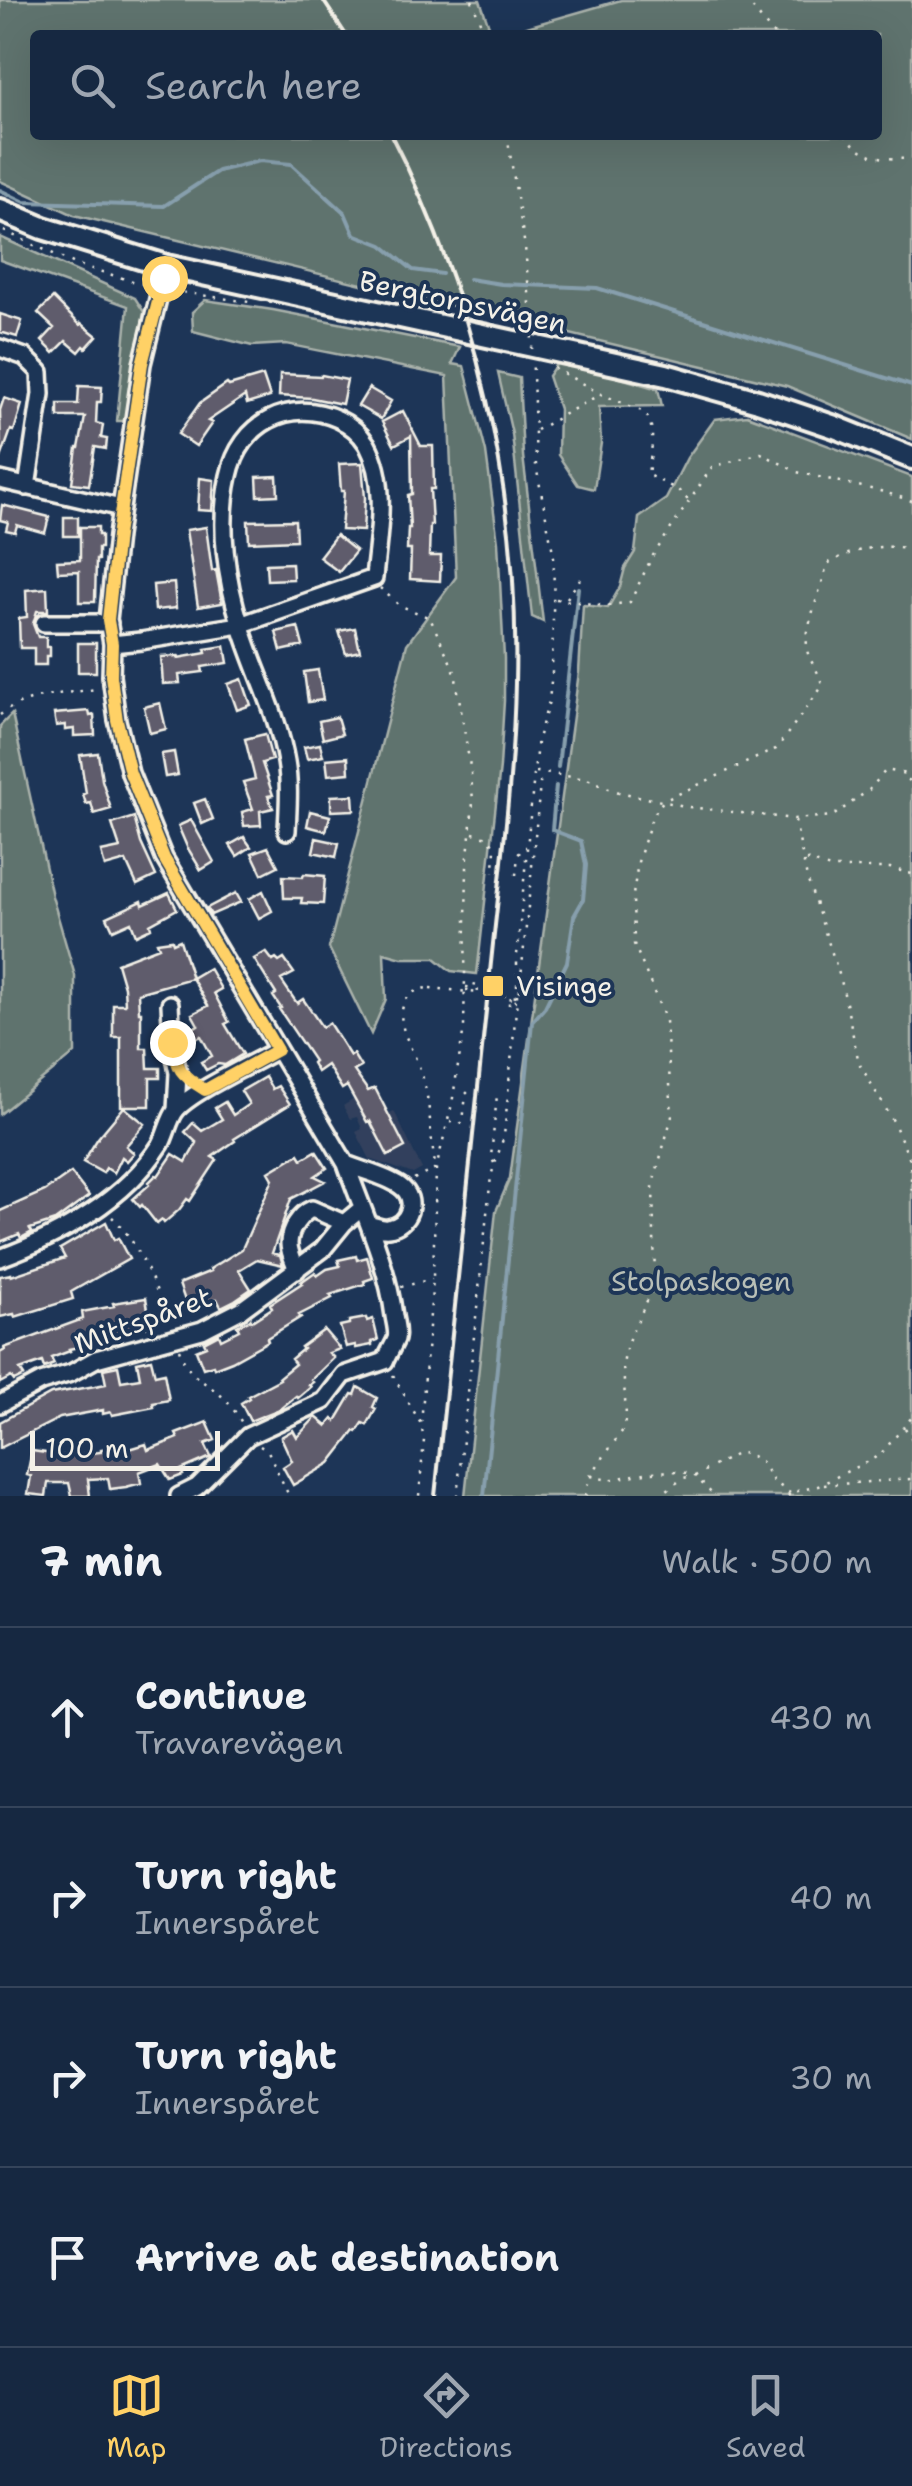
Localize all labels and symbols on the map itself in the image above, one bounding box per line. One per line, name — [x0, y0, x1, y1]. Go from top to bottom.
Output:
route start — [142, 256, 188, 302]
street label: Bergtorpsvägen — [356, 261, 570, 343]
place label: Visinge — [516, 967, 613, 1005]
marker: Visinge — [480, 973, 506, 999]
route end — [150, 1020, 196, 1066]
park label: Stolpaskogen — [611, 1262, 791, 1300]
street label: Mittspåret — [69, 1278, 217, 1362]
scale bar — [30, 1426, 220, 1470]

